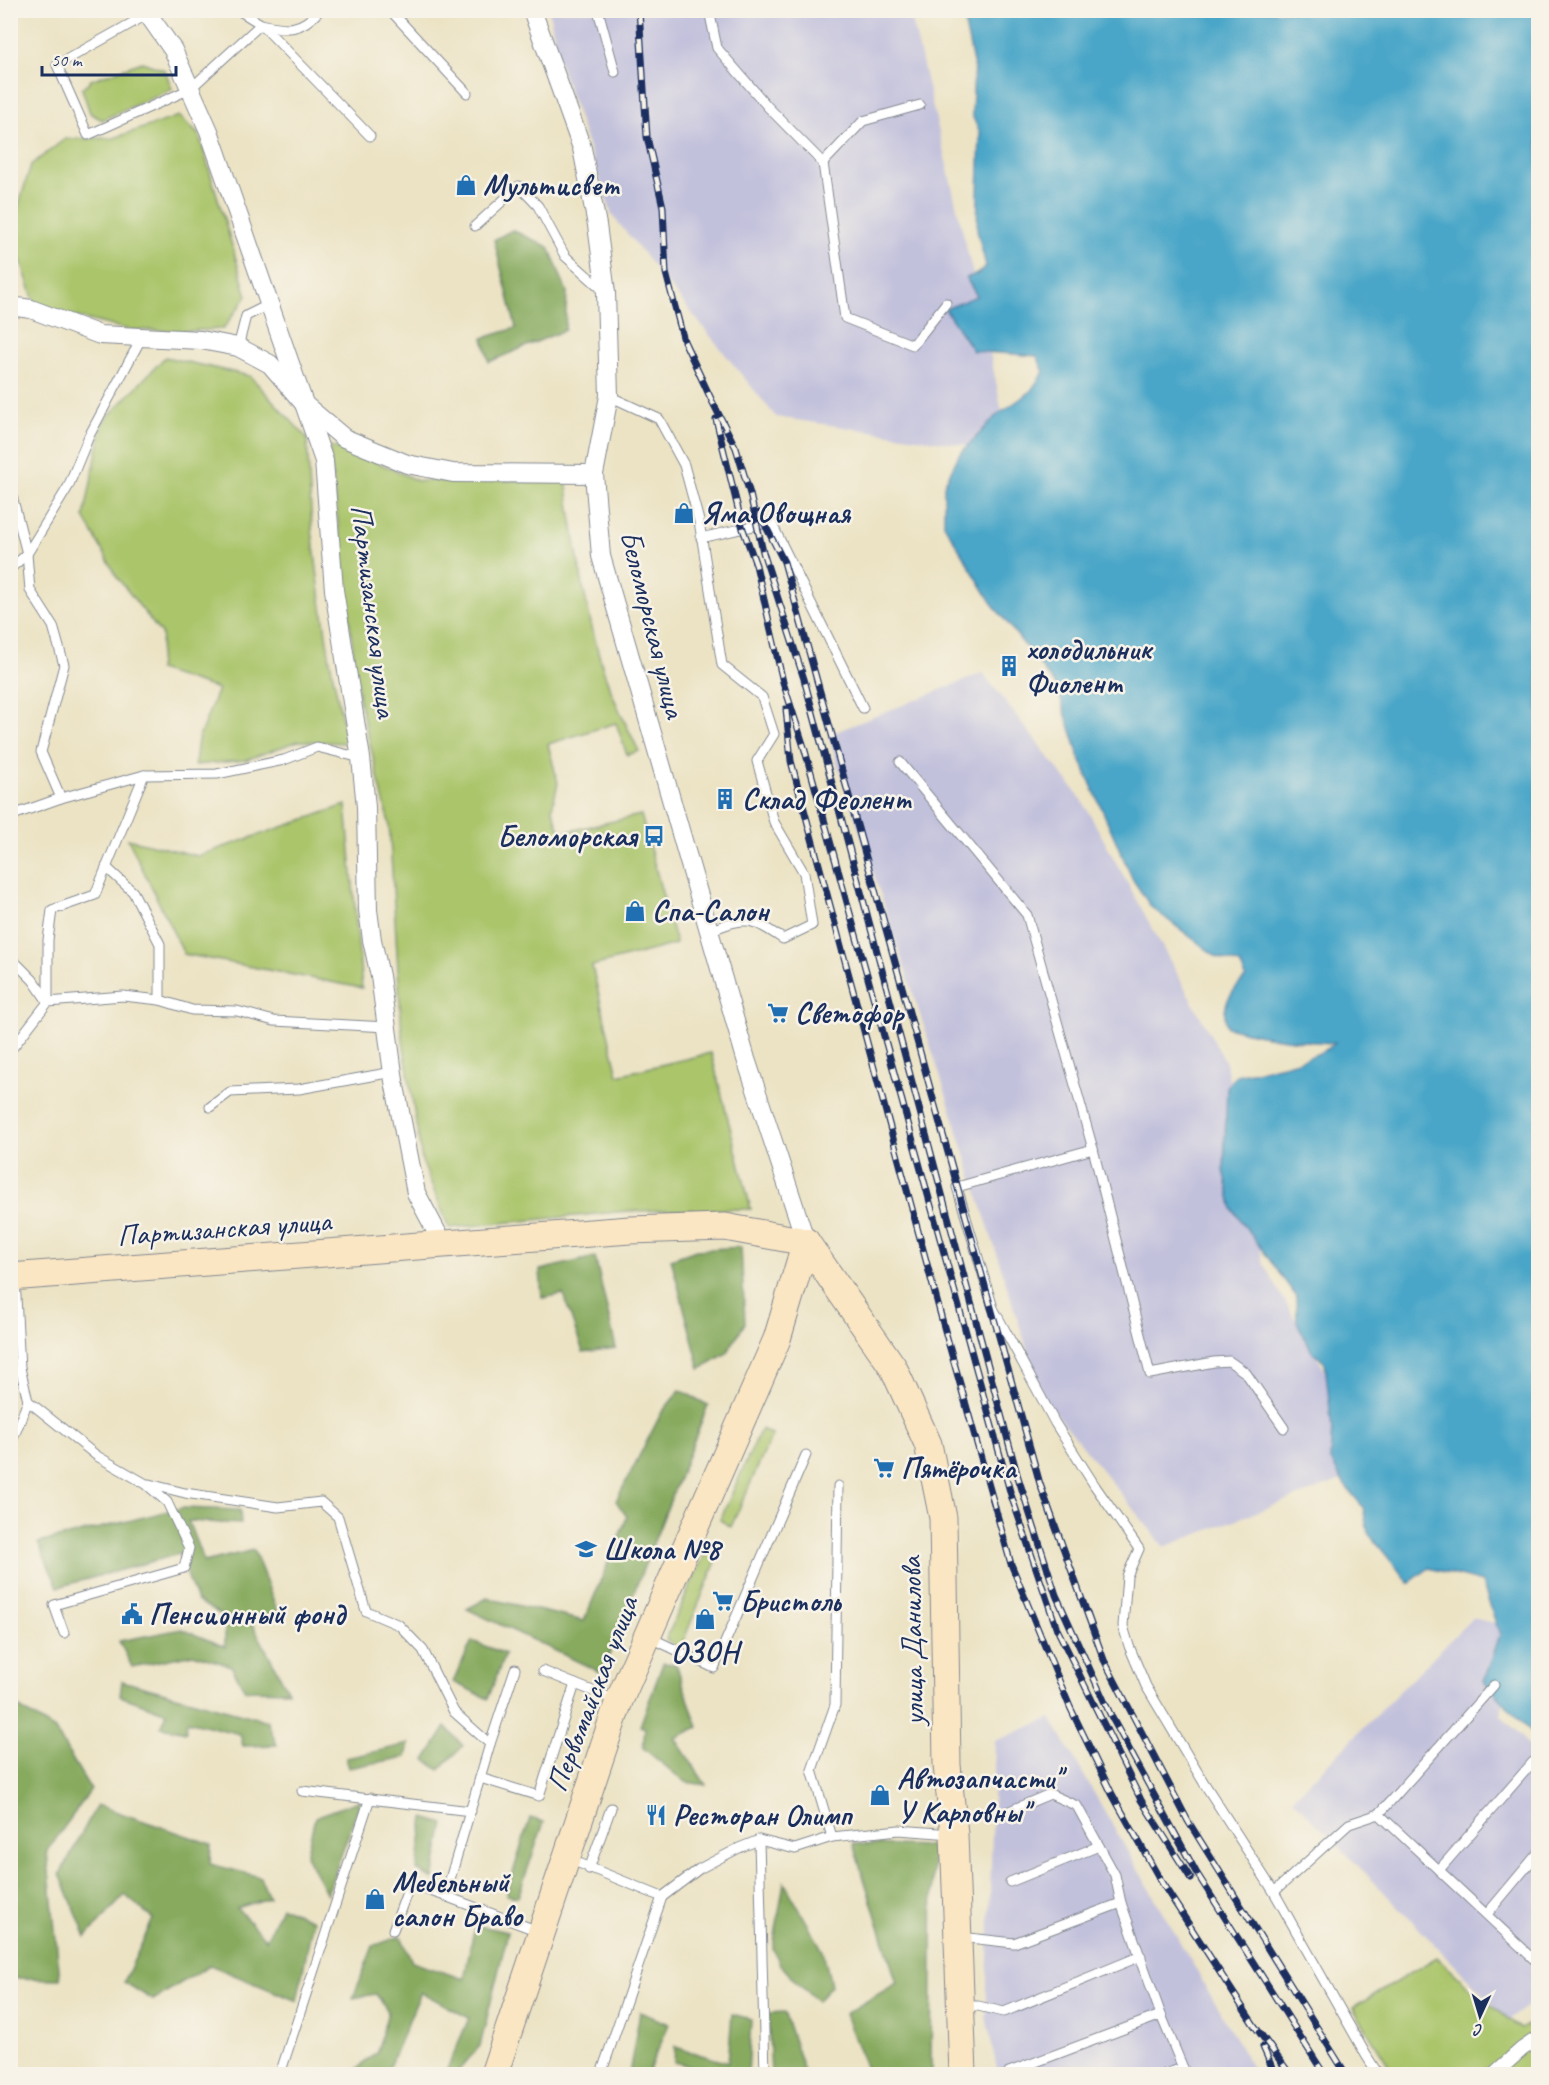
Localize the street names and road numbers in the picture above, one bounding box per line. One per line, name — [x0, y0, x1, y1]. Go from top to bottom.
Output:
street label: Партизанская улица — [342, 502, 406, 721]
street label: Беломорская улица — [611, 526, 695, 724]
street label: Партизанская улица — [116, 1201, 334, 1254]
street label: улица Данилова — [891, 1554, 933, 1728]
street label: Первомайская улица — [537, 1589, 647, 1797]

